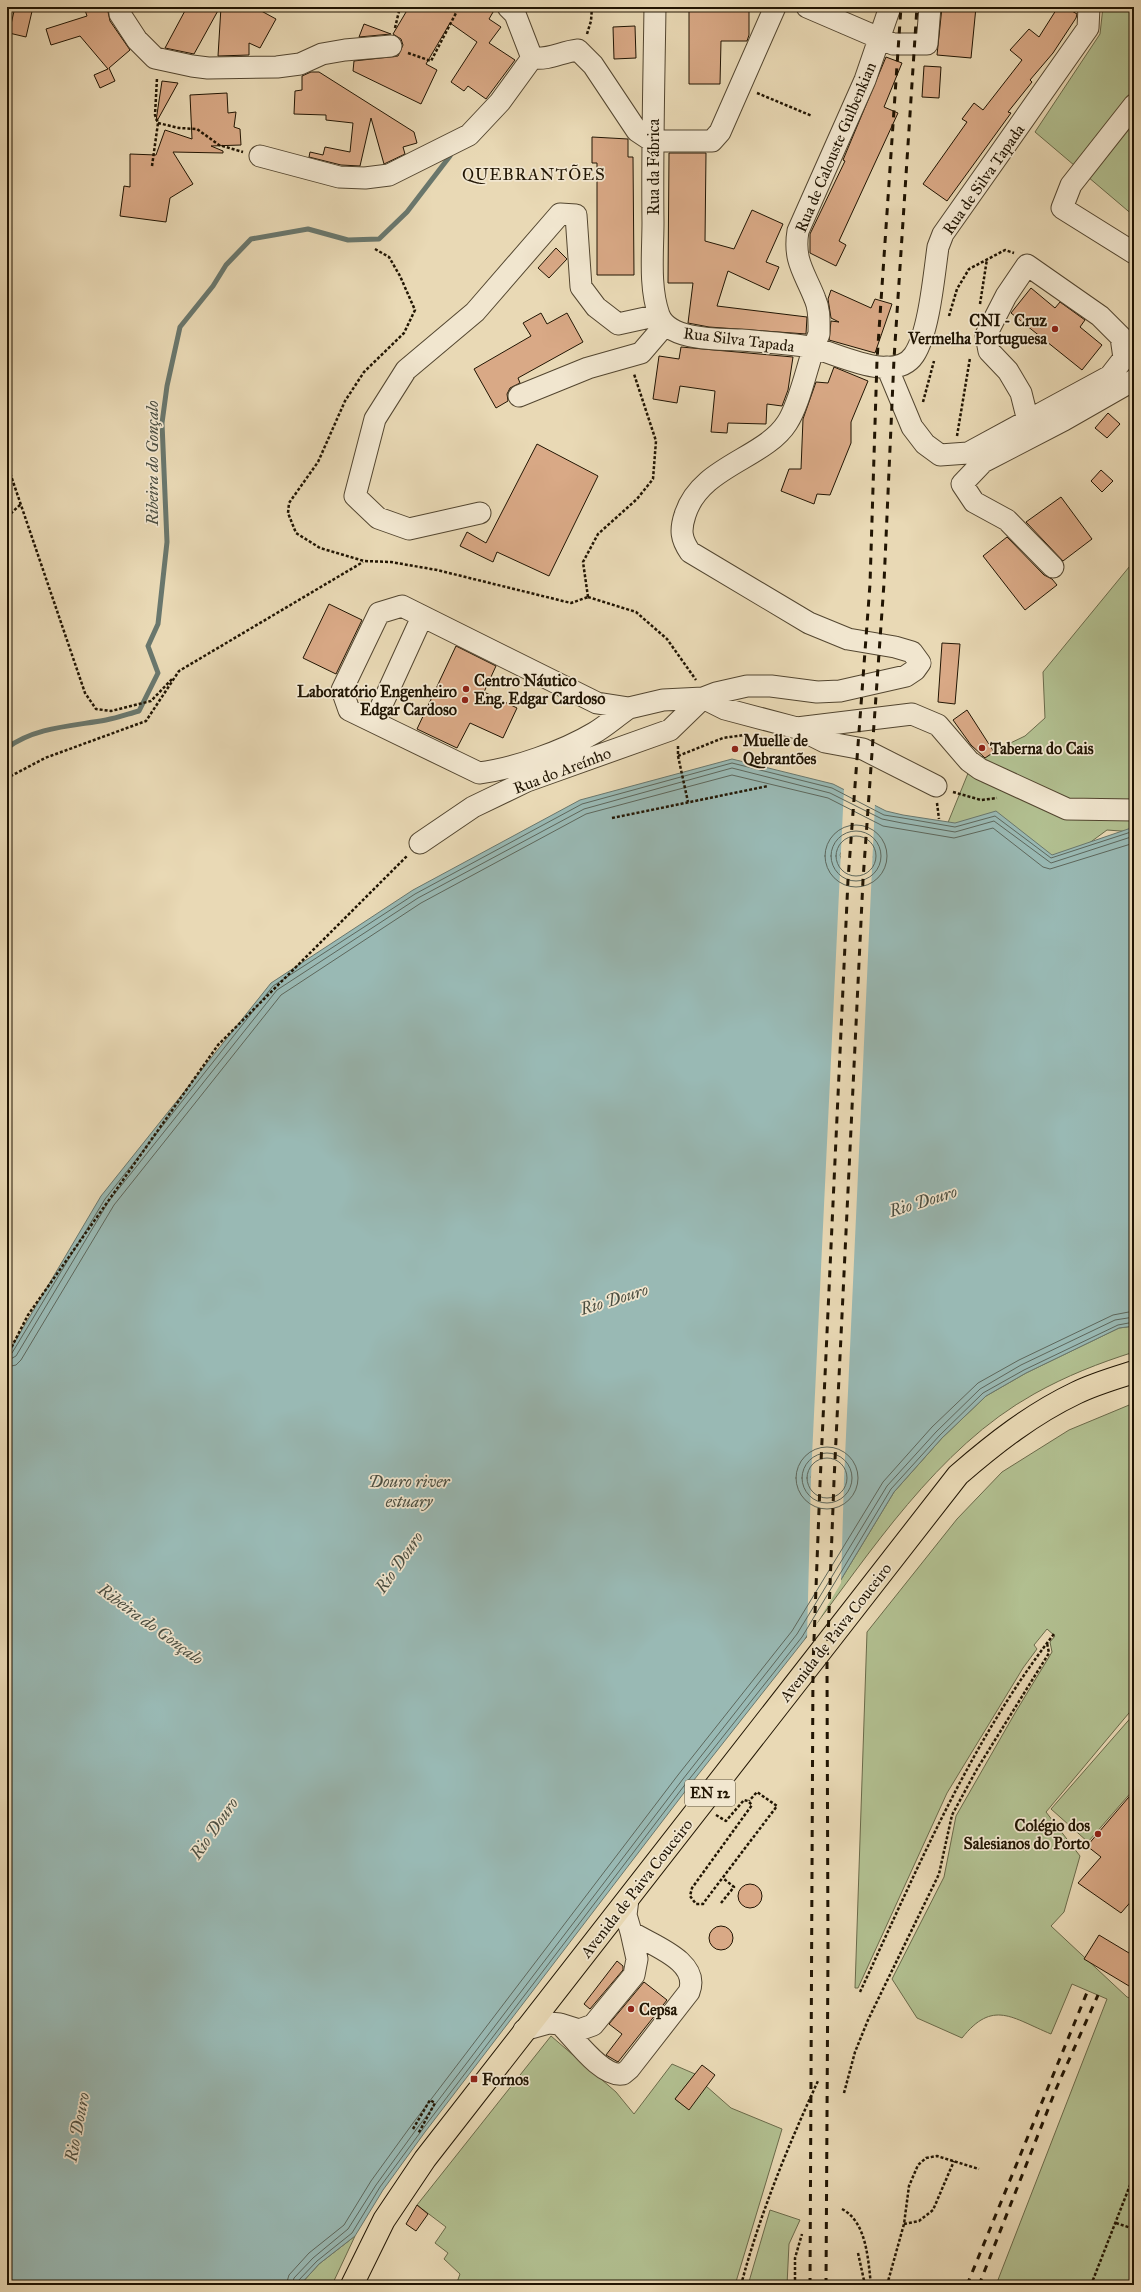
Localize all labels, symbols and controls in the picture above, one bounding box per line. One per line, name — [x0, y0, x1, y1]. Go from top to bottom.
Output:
street label: Rua de Calouste Gulbenkian — [791, 59, 880, 235]
street label: Rua da Fábrica — [644, 119, 663, 215]
street label: Rua de Silva Tapada — [938, 120, 1029, 238]
district label: QUEBRANTÕES — [462, 164, 606, 185]
place label: CNI - Cruz Vermelha Portuguesa — [907, 311, 1048, 349]
street label: Rua Silva Tapada — [682, 323, 796, 356]
marker: CNI - Cruz Vermelha Portuguesa — [1050, 324, 1060, 334]
water label: Ribeira do Gonçalo — [142, 400, 163, 527]
place label: Centro Náutico Eng. Edgar Cardoso — [474, 671, 605, 709]
place label: Laboratório Engenheiro Edgar Cardoso — [297, 682, 457, 720]
marker: Centro Náutico Eng. Edgar Cardoso — [461, 684, 471, 694]
marker: Laboratório Engenheiro Edgar Cardoso — [460, 695, 470, 705]
place label: Muelle de Qebrantões — [743, 731, 817, 769]
place label: Taberna do Cais — [989, 739, 1094, 758]
street label: Rua do Areínho — [511, 743, 614, 798]
marker: Taberna do Cais — [977, 743, 987, 753]
marker: Muelle de Qebrantões — [730, 744, 740, 754]
water label: Rio Douro — [886, 1181, 960, 1222]
water label: Rio Douro — [577, 1279, 651, 1320]
water label: Douro river estuary — [368, 1471, 451, 1512]
water label: Rio Douro — [370, 1527, 428, 1598]
street label: Avenida de Paiva Couceiro — [775, 1559, 895, 1706]
water label: Ribeira do Gonçalo — [93, 1579, 208, 1670]
road number: EN 12 — [685, 1780, 735, 1806]
water label: Rio Douro — [185, 1793, 243, 1864]
street label: Avenida de Paiva Couceiro — [576, 1815, 696, 1962]
place label: Colégio dos Salesianos do Porto — [964, 1816, 1090, 1853]
marker: Colégio dos Salesianos do Porto — [1093, 1829, 1103, 1839]
place label: Cepsa — [639, 2000, 678, 2020]
marker: Cepsa — [626, 2004, 636, 2014]
place label: Fornos — [482, 2070, 529, 2089]
marker: Fornos — [469, 2074, 479, 2084]
water label: Rio Douro — [60, 2090, 95, 2165]

